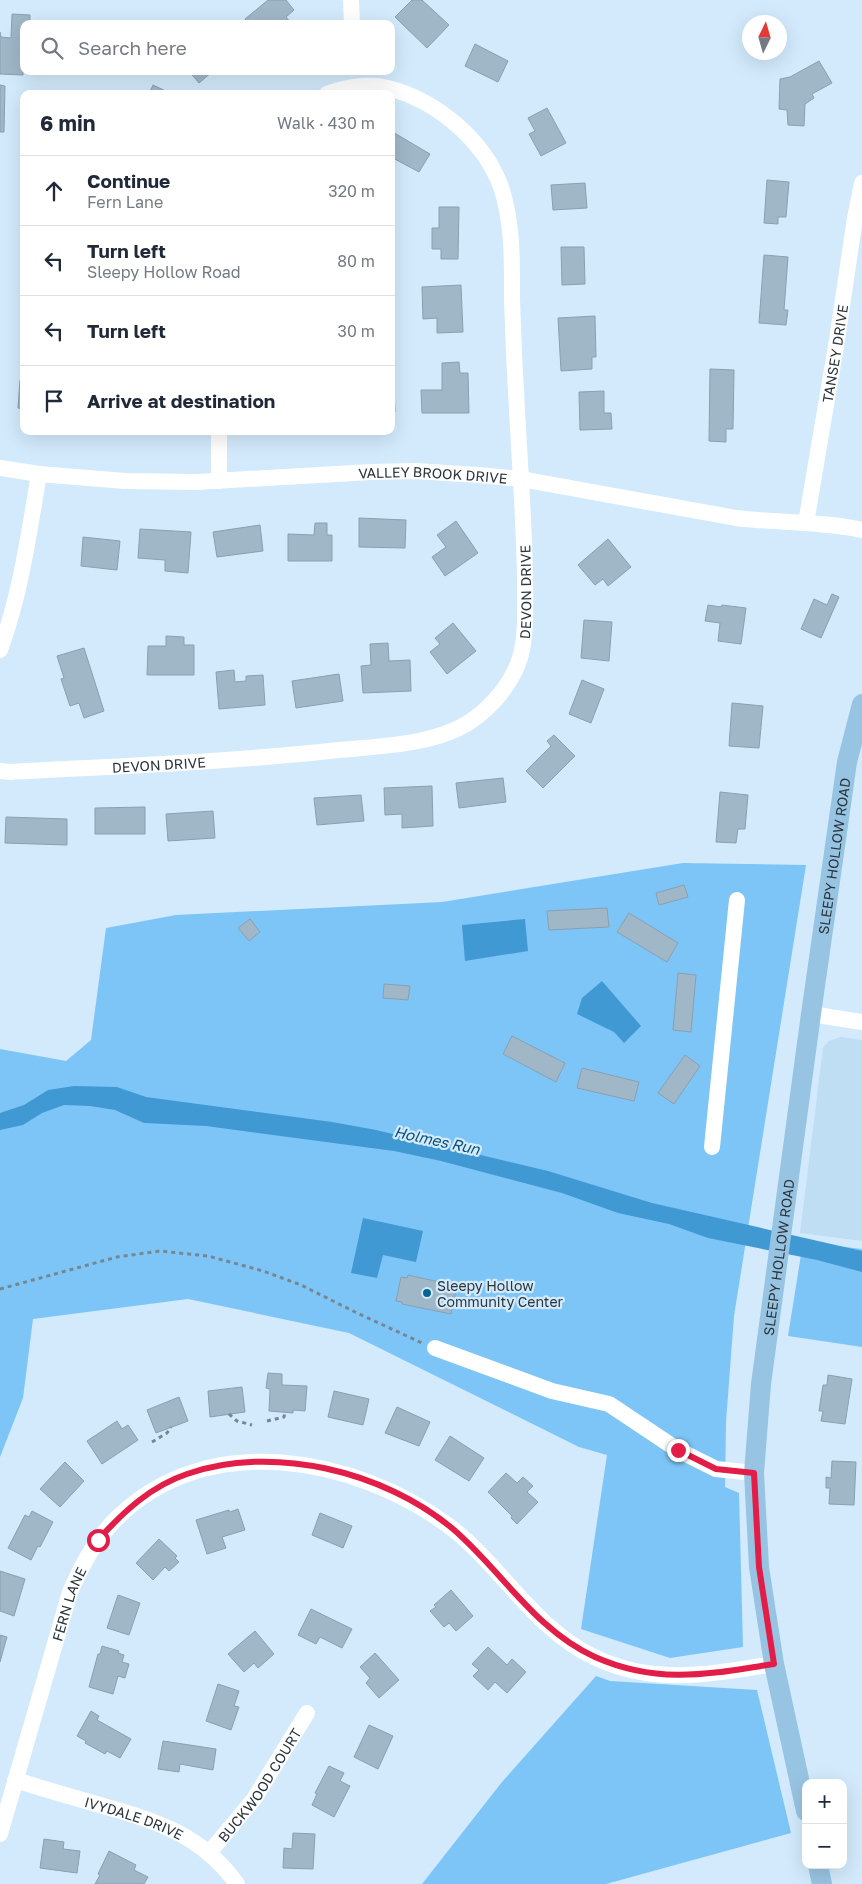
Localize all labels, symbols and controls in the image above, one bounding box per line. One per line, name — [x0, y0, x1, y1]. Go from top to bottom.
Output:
north arrow — [742, 15, 787, 60]
search box — [20, 20, 395, 75]
icon: search — [38, 34, 66, 62]
text: Search here — [78, 36, 187, 59]
text: 6 min — [40, 110, 95, 136]
text: Walk · 430 m — [277, 113, 375, 133]
text: Continue — [87, 169, 170, 192]
icon: ahead — [40, 177, 68, 205]
text: 320 m — [328, 181, 375, 201]
text: Fern Lane — [87, 192, 163, 212]
text: Turn left — [87, 239, 166, 262]
icon: left — [40, 247, 68, 275]
text: 80 m — [337, 251, 375, 271]
text: Sleepy Hollow Road — [87, 262, 241, 282]
street label: TANSEY DRIVE — [818, 303, 851, 404]
icon: left — [40, 317, 68, 345]
text: Turn left — [87, 319, 166, 342]
text: 30 m — [338, 321, 375, 341]
icon: arrive — [40, 387, 68, 415]
text: Arrive at destination — [87, 389, 275, 412]
street label: VALLEY BROOK DRIVE — [358, 462, 508, 486]
street label: DEVON DRIVE — [515, 545, 534, 640]
street label: DEVON DRIVE — [112, 753, 206, 775]
street label: SLEEPY HOLLOW ROAD — [814, 777, 853, 935]
water label: Holmes Run — [393, 1122, 482, 1158]
street label: SLEEPY HOLLOW ROAD — [759, 1178, 797, 1337]
place label: Sleepy Hollow Community Center — [437, 1277, 564, 1310]
marker: Sleepy Hollow Community Center — [421, 1287, 433, 1299]
route end — [667, 1439, 690, 1462]
route start — [87, 1529, 110, 1552]
street label: FERN LANE — [48, 1564, 89, 1643]
street label: BUCKWOOD COURT — [214, 1724, 304, 1845]
map controls — [802, 1779, 847, 1869]
button: + — [802, 1779, 847, 1824]
street label: IVYDALE DRIVE — [83, 1793, 187, 1843]
button: − — [802, 1824, 847, 1869]

